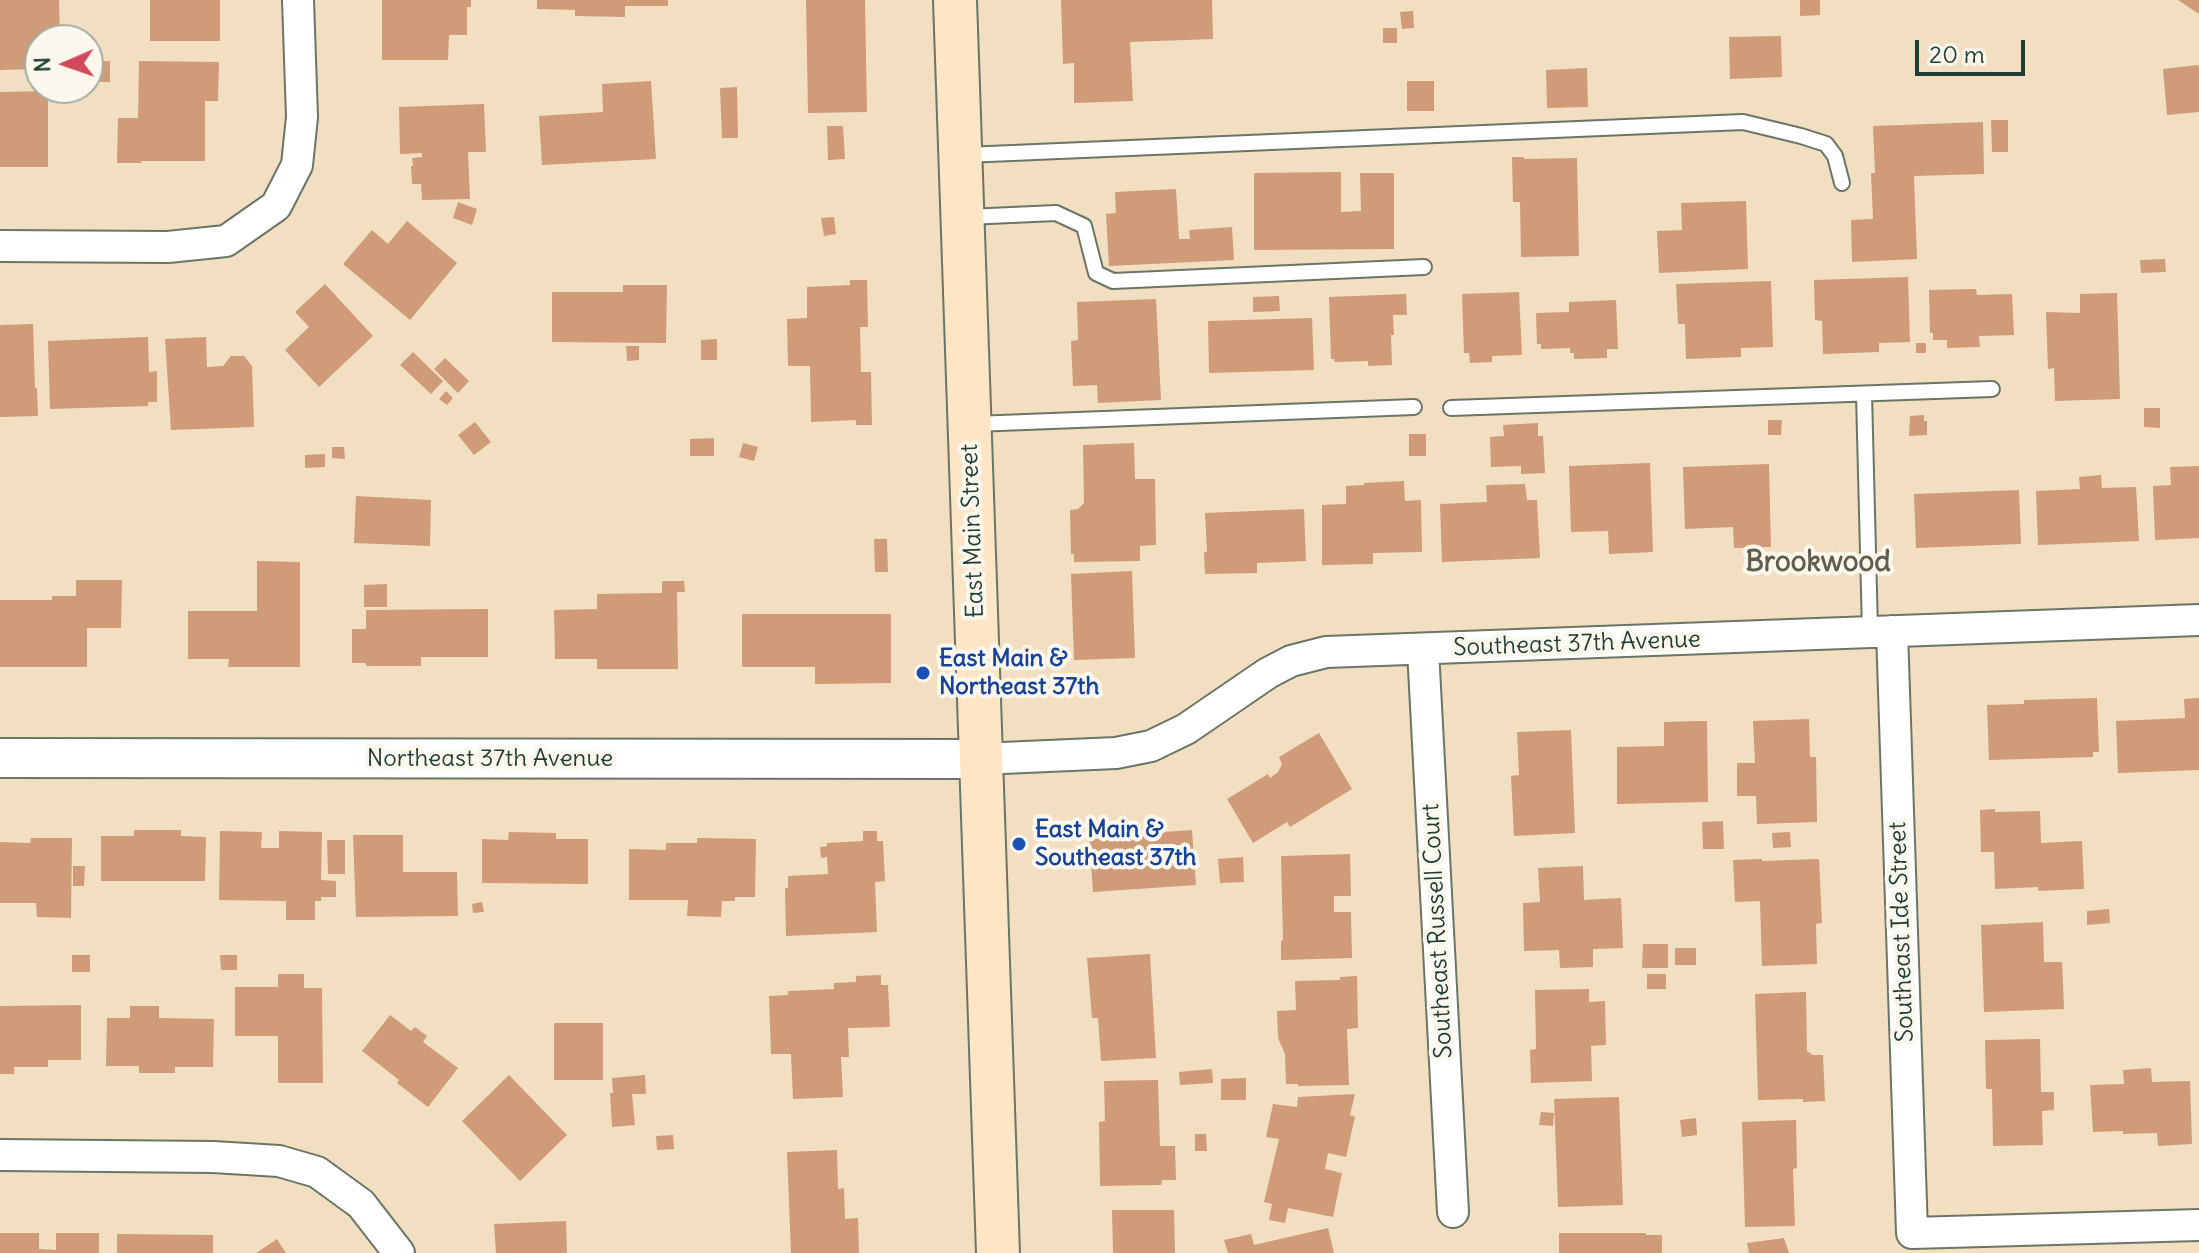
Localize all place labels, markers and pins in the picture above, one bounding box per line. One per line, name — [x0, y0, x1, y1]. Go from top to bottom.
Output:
place label: East Main & Northeast 37th — [939, 645, 1099, 701]
marker: East Main & Northeast 37th — [914, 664, 932, 682]
place label: East Main & Southeast 37th — [1035, 816, 1196, 872]
marker: East Main & Southeast 37th — [1010, 835, 1028, 853]

